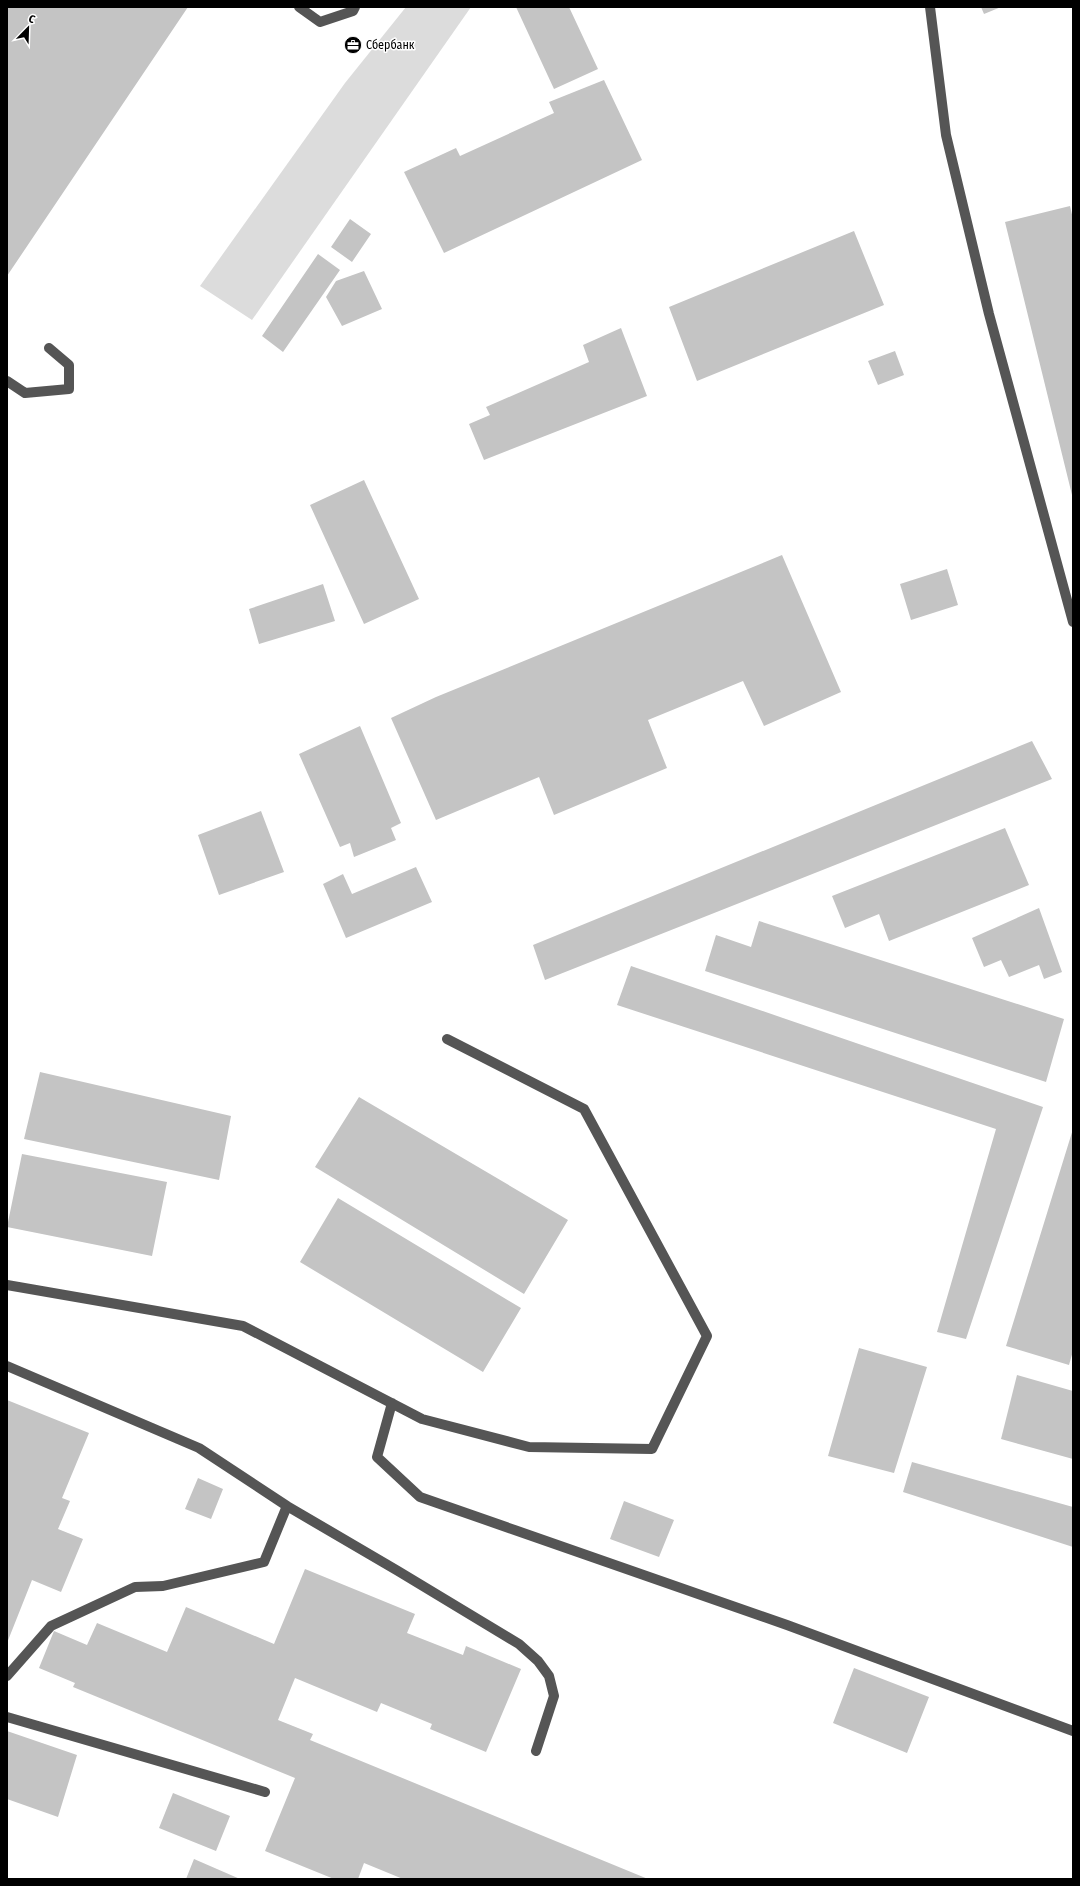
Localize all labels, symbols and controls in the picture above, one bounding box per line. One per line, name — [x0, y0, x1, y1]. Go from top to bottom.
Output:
north arrow — [8, 8, 48, 48]
text: С — [27, 12, 37, 26]
office icon: Сбербанк — [343, 35, 363, 55]
place label: Сбербанк — [366, 38, 415, 52]

